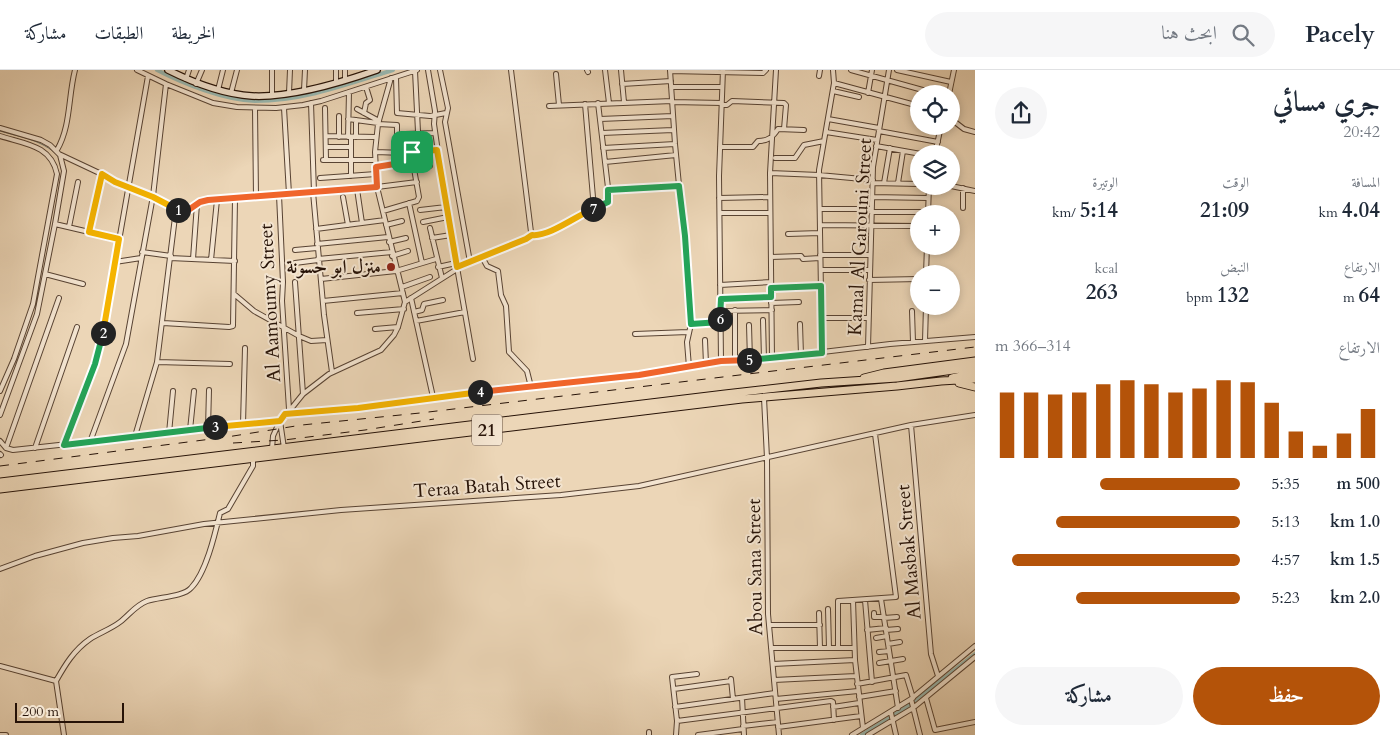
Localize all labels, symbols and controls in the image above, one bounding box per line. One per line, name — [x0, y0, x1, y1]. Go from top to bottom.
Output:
search box — [925, 12, 1275, 57]
text: Pacely — [1305, 18, 1375, 51]
text: ابحث هنا — [1161, 20, 1217, 46]
text: مشاركة — [25, 21, 66, 46]
text: الطبقات — [94, 21, 143, 46]
text: الخريطة — [171, 21, 215, 46]
icon: search — [1229, 21, 1257, 49]
text: جري مسائي — [1273, 83, 1380, 121]
map controls — [910, 85, 960, 315]
button: locate — [910, 85, 960, 135]
button: share — [995, 87, 1047, 139]
text: 20:42 — [1343, 121, 1380, 143]
pin — [391, 131, 433, 173]
icon: arrive — [398, 138, 426, 166]
street label: Kamal Al Garouni Street — [842, 138, 878, 336]
button: layers — [910, 145, 960, 195]
text: الوتيرة — [1092, 173, 1118, 192]
text: الوقت — [1222, 173, 1249, 192]
text: المسافة — [1351, 173, 1380, 192]
pin: 7 — [580, 196, 606, 222]
text: 5:14 — [1080, 196, 1118, 225]
text: 21:09 — [1200, 196, 1249, 225]
text: 4.04 — [1342, 196, 1380, 225]
pin: 1 — [166, 198, 190, 222]
text: 7 — [590, 200, 597, 219]
text: 1 — [175, 201, 182, 220]
text: /km — [1052, 203, 1080, 222]
text: km — [1319, 203, 1342, 222]
button: + — [910, 205, 960, 255]
street label: Al Aamoumy Street — [253, 223, 287, 383]
place label: منزل ابو حسونة — [287, 254, 381, 280]
text: النبض — [1220, 258, 1249, 277]
text: الارتفاع — [1344, 258, 1380, 277]
text: kcal — [1095, 259, 1118, 278]
marker: منزل ابو حسونة — [385, 261, 397, 273]
button: − — [910, 265, 960, 315]
text: 263 — [1086, 278, 1118, 307]
text: 132 — [1217, 281, 1249, 310]
text: 64 — [1358, 281, 1380, 310]
text: bpm — [1186, 288, 1217, 307]
text: m — [1343, 288, 1358, 307]
pin: 6 — [708, 306, 732, 332]
text: 6 — [717, 310, 724, 329]
pin: 2 — [90, 320, 116, 346]
text: 2 — [100, 324, 107, 343]
text: 314–366 m — [995, 335, 1071, 357]
text: الارتفاع — [1338, 337, 1380, 359]
pin: 5 — [736, 348, 762, 372]
text: 5 — [746, 351, 753, 370]
pin: 4 — [468, 380, 492, 404]
text: 4 — [477, 383, 484, 402]
pin: 3 — [202, 414, 228, 440]
road number: 21 — [472, 414, 502, 446]
text: 3 — [212, 418, 219, 437]
street label: Teraa Batah Street — [412, 468, 562, 504]
text: 5:35 — [1271, 473, 1300, 495]
text: 500 m — [1336, 473, 1380, 495]
street label: Al Masbak Street — [890, 483, 928, 621]
street label: Abou Sana Street — [741, 498, 769, 636]
text: 5:13 — [1271, 511, 1300, 533]
text: 1.0 km — [1330, 511, 1380, 533]
text: 4:57 — [1271, 549, 1300, 571]
text: 1.5 km — [1330, 549, 1380, 571]
text: 5:23 — [1271, 587, 1300, 609]
text: 2.0 km — [1330, 587, 1380, 609]
button: مشاركة — [995, 667, 1183, 725]
button: حفظ — [1193, 667, 1380, 725]
scale bar — [15, 700, 124, 723]
text: 200 m — [22, 702, 59, 721]

